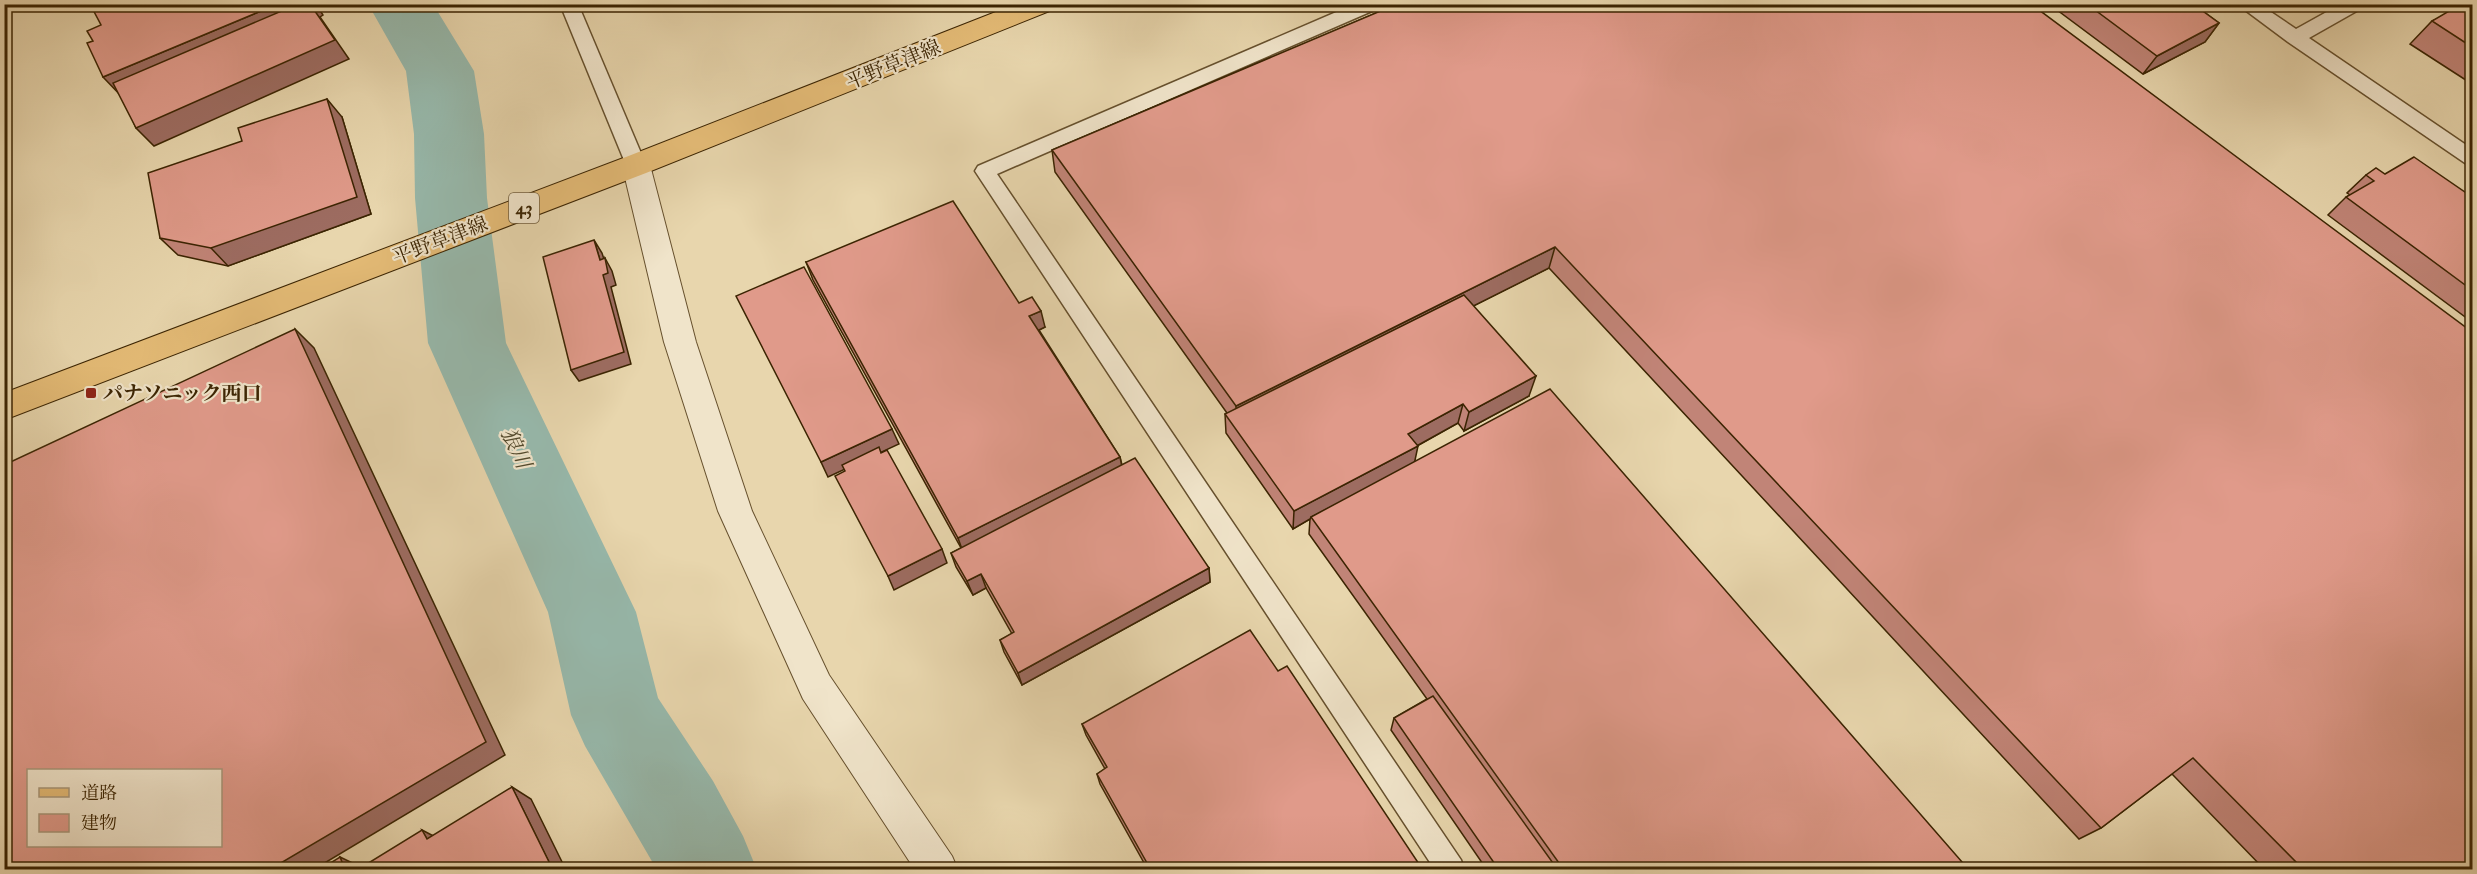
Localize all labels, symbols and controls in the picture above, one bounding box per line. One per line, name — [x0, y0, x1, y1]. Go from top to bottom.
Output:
street label: 平野草津線 — [842, 34, 944, 95]
road number: 43 — [509, 193, 539, 223]
street label: 平野草津線 — [389, 211, 491, 270]
place label: パナソニック西口 — [103, 381, 262, 406]
marker: パナソニック西口 — [84, 386, 98, 400]
water label: 狼川 — [494, 423, 538, 475]
legend — [27, 769, 222, 847]
text: 道路 — [81, 782, 117, 805]
text: 建物 — [81, 812, 117, 835]

